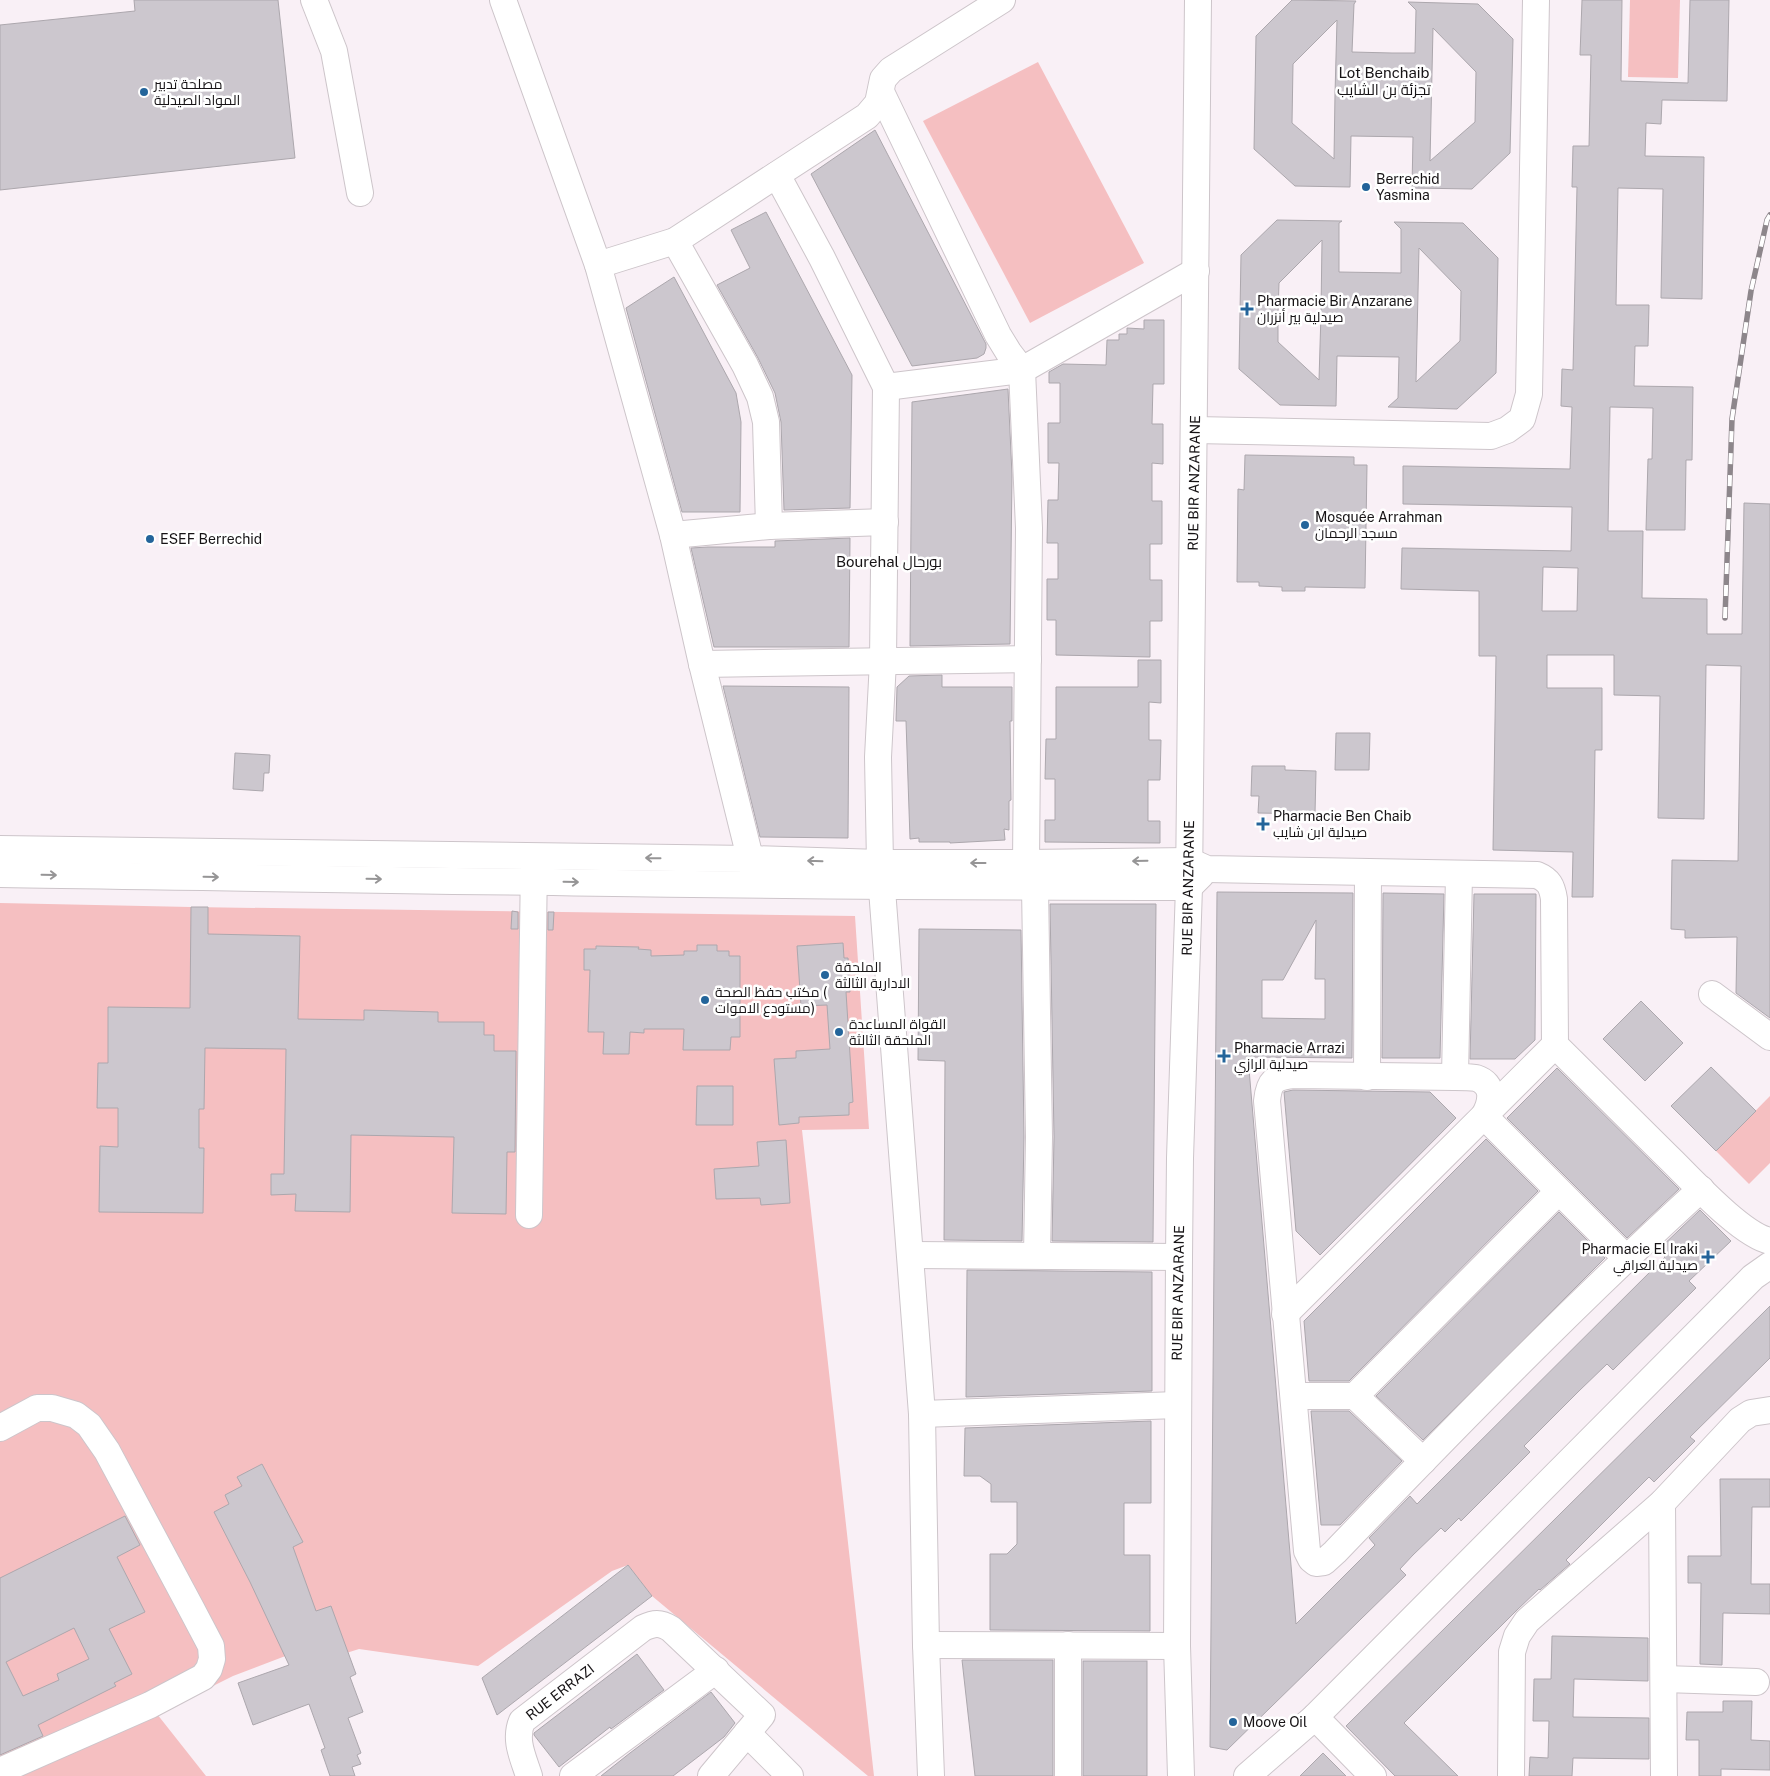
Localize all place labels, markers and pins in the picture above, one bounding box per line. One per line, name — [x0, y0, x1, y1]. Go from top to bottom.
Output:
place label: مصلحة تدبير المواد الصيدلية — [153, 76, 240, 108]
marker: مصلحة تدبير المواد الصيدلية — [138, 86, 150, 98]
place label: Berrechid Yasmina — [1376, 171, 1440, 203]
marker: Berrechid Yasmina — [1360, 181, 1372, 193]
place label: Pharmacie Bir Anzarane صيدلية بير أنزران — [1257, 293, 1413, 325]
marker: Pharmacie Bir Anzarane صيدلية بير أنزران — [1241, 303, 1253, 315]
place label: Mosquée Arrahman مسجد الرحمان — [1315, 509, 1442, 541]
marker: Mosquée Arrahman مسجد الرحمان — [1299, 519, 1311, 531]
place label: ESEF Berrechid — [160, 531, 262, 547]
marker: ESEF Berrechid — [144, 533, 156, 545]
place label: Pharmacie Ben Chaib صيدلية ابن شايب — [1273, 808, 1411, 840]
marker: Pharmacie Ben Chaib صيدلية ابن شايب — [1257, 818, 1269, 830]
place label: الملحقة الادارية الثالثة — [835, 959, 910, 991]
marker: الملحقة الادارية الثالثة — [819, 969, 831, 981]
place label: مكتب حفظ الصحة ( مستودع الاموات) — [715, 984, 827, 1017]
marker: مكتب حفظ الصحة ( مستودع الاموات) — [699, 994, 711, 1006]
place label: القواة المساعدة الملحقة الثالثة — [849, 1016, 946, 1048]
marker: القواة المساعدة الملحقة الثالثة — [833, 1026, 845, 1038]
place label: Pharmacie Arrazi صيدلية الرازي — [1234, 1040, 1345, 1076]
marker: Pharmacie Arrazi صيدلية الرازي — [1218, 1050, 1230, 1062]
place label: Pharmacie El Iraki صيدلية العراقي — [1581, 1241, 1698, 1277]
marker: Pharmacie El Iraki صيدلية العراقي — [1702, 1251, 1714, 1263]
place label: Moove Oil — [1243, 1714, 1307, 1730]
marker: Moove Oil — [1227, 1716, 1239, 1728]

